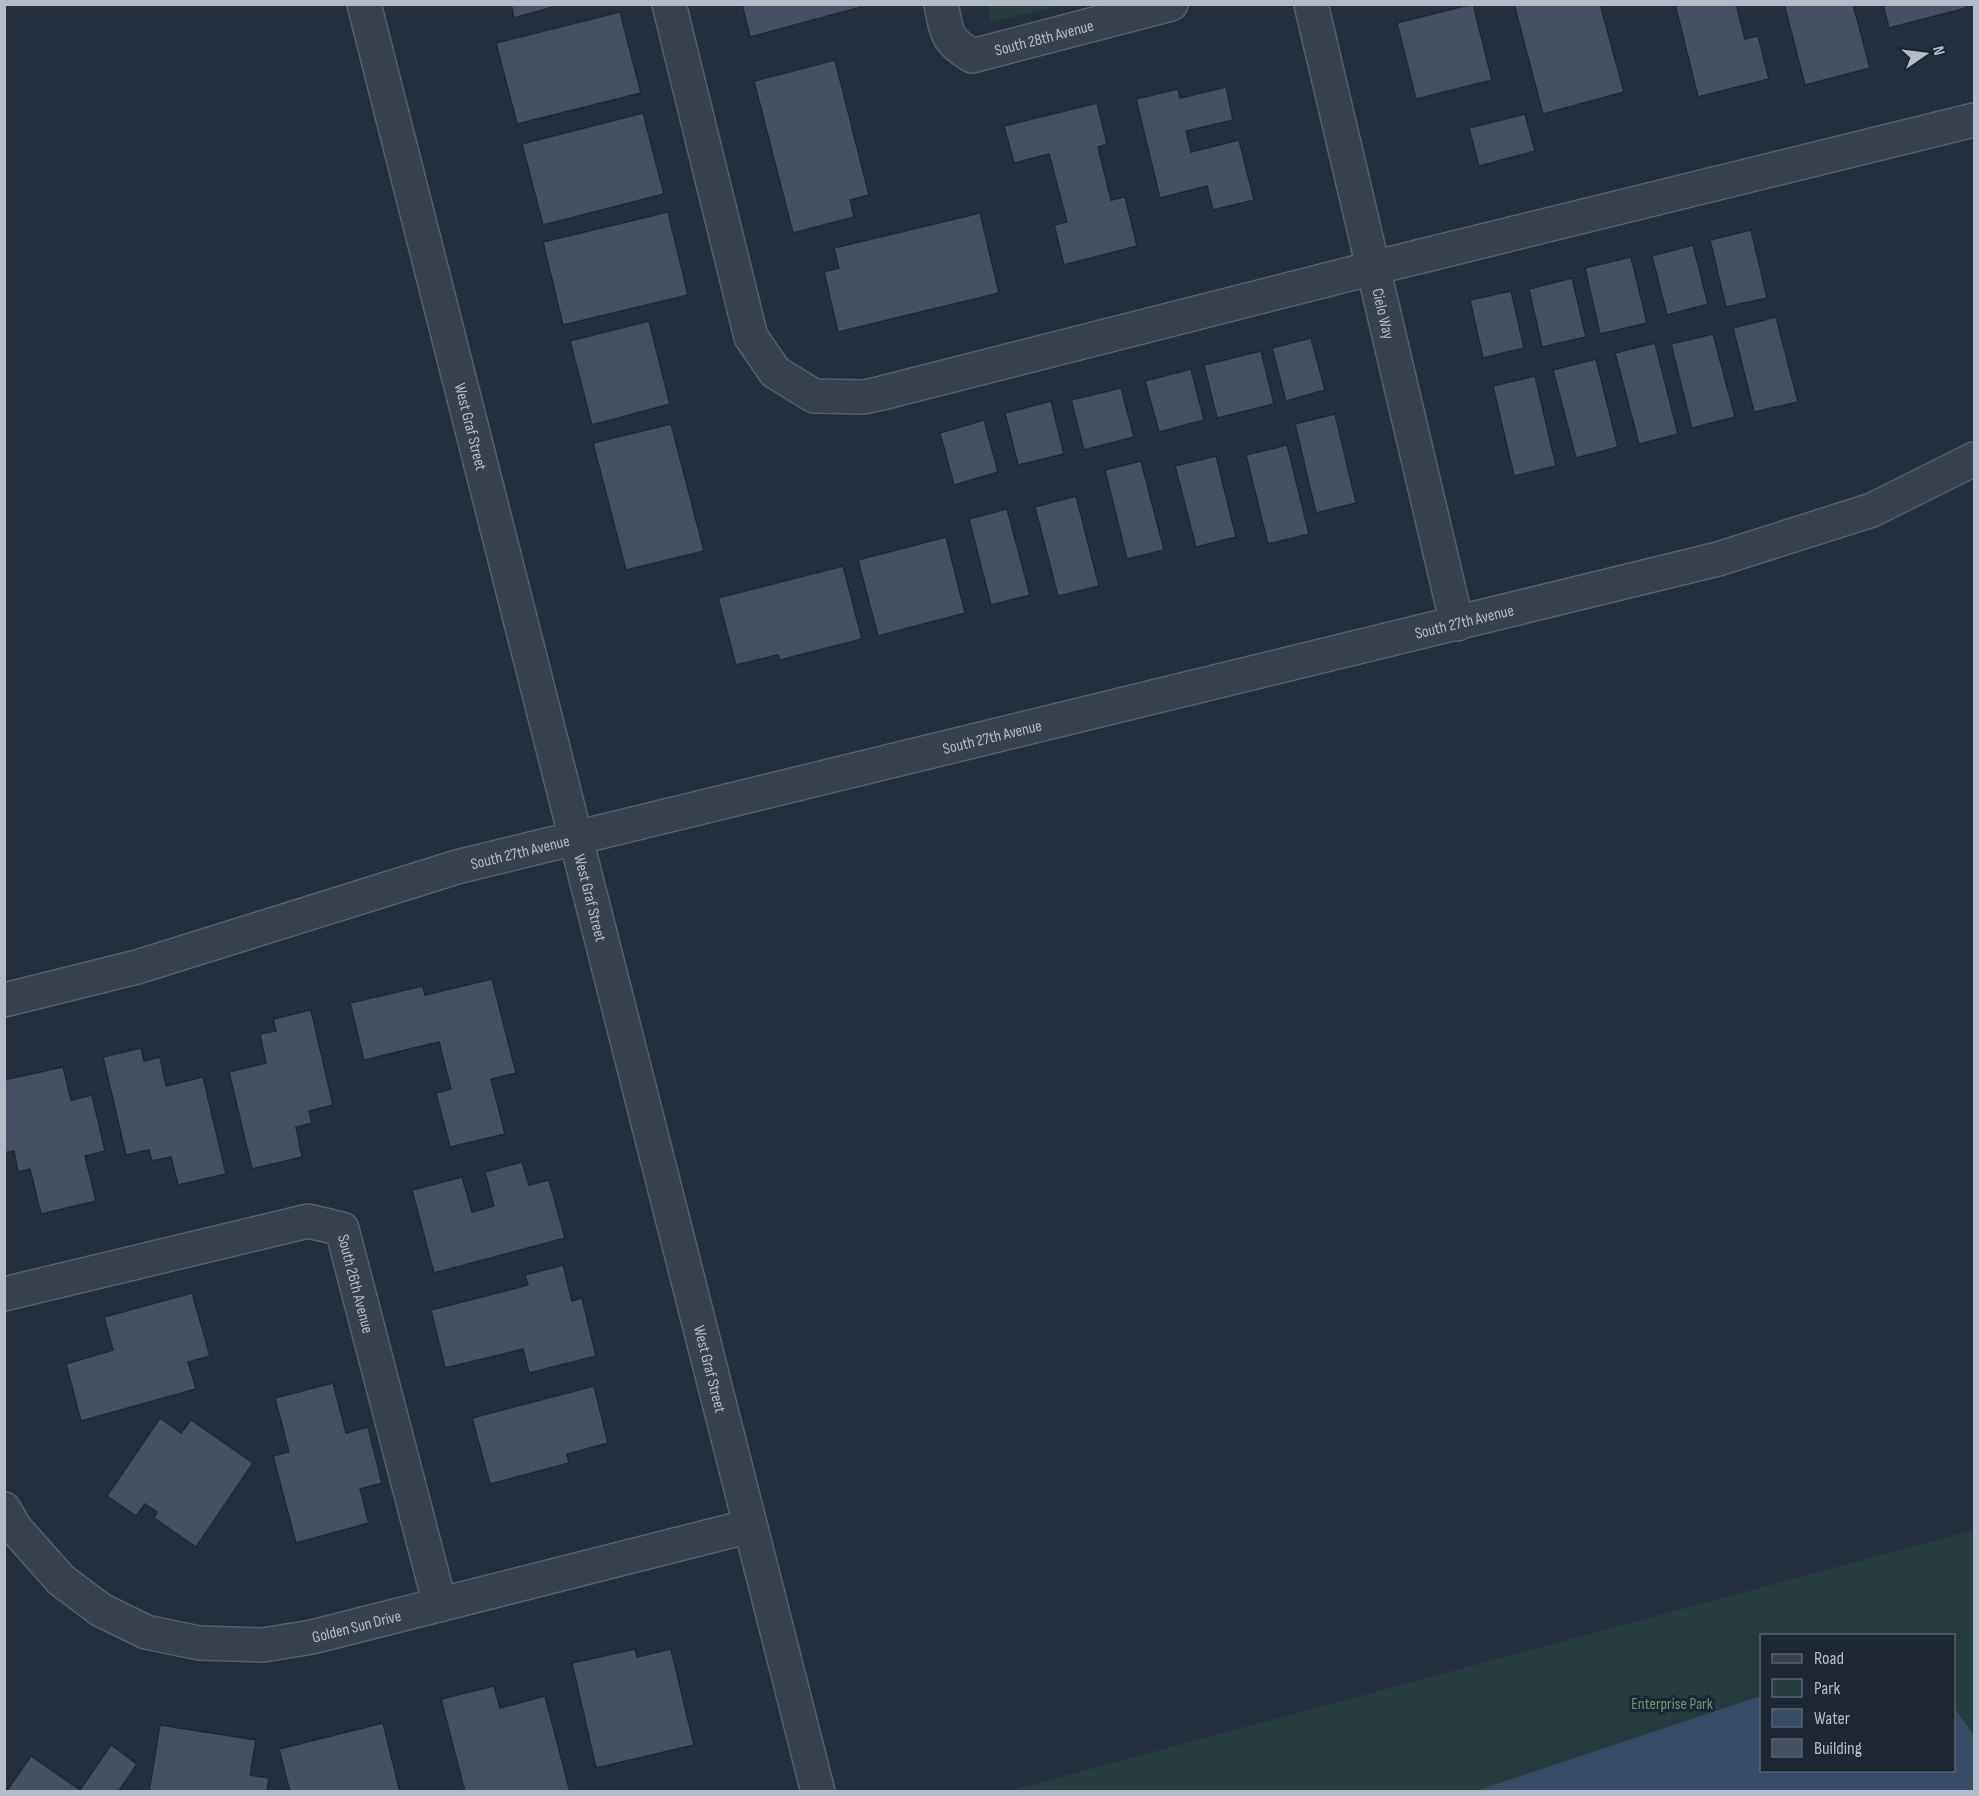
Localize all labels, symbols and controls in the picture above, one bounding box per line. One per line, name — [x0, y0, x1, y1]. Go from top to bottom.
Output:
street label: South 28th Avenue — [993, 17, 1096, 61]
north arrow — [1895, 24, 1955, 84]
text: N — [1928, 44, 1948, 57]
street label: Cielo Way — [1367, 287, 1398, 341]
street label: West Graf Street — [450, 381, 490, 473]
street label: South 27th Avenue — [1413, 601, 1516, 644]
street label: South 27th Avenue — [941, 717, 1044, 759]
street label: South 27th Avenue — [469, 832, 572, 874]
street label: West Graf Street — [569, 852, 610, 944]
street label: South 26th Avenue — [333, 1232, 377, 1336]
street label: West Graf Street — [689, 1323, 729, 1415]
street label: Golden Sun Drive — [310, 1607, 403, 1648]
legend — [1760, 1634, 1955, 1772]
text: Road — [1814, 1648, 1844, 1669]
text: Park — [1814, 1678, 1840, 1699]
park label: Enterprise Park — [1631, 1695, 1713, 1714]
text: Water — [1814, 1708, 1850, 1729]
text: Building — [1814, 1738, 1862, 1759]

